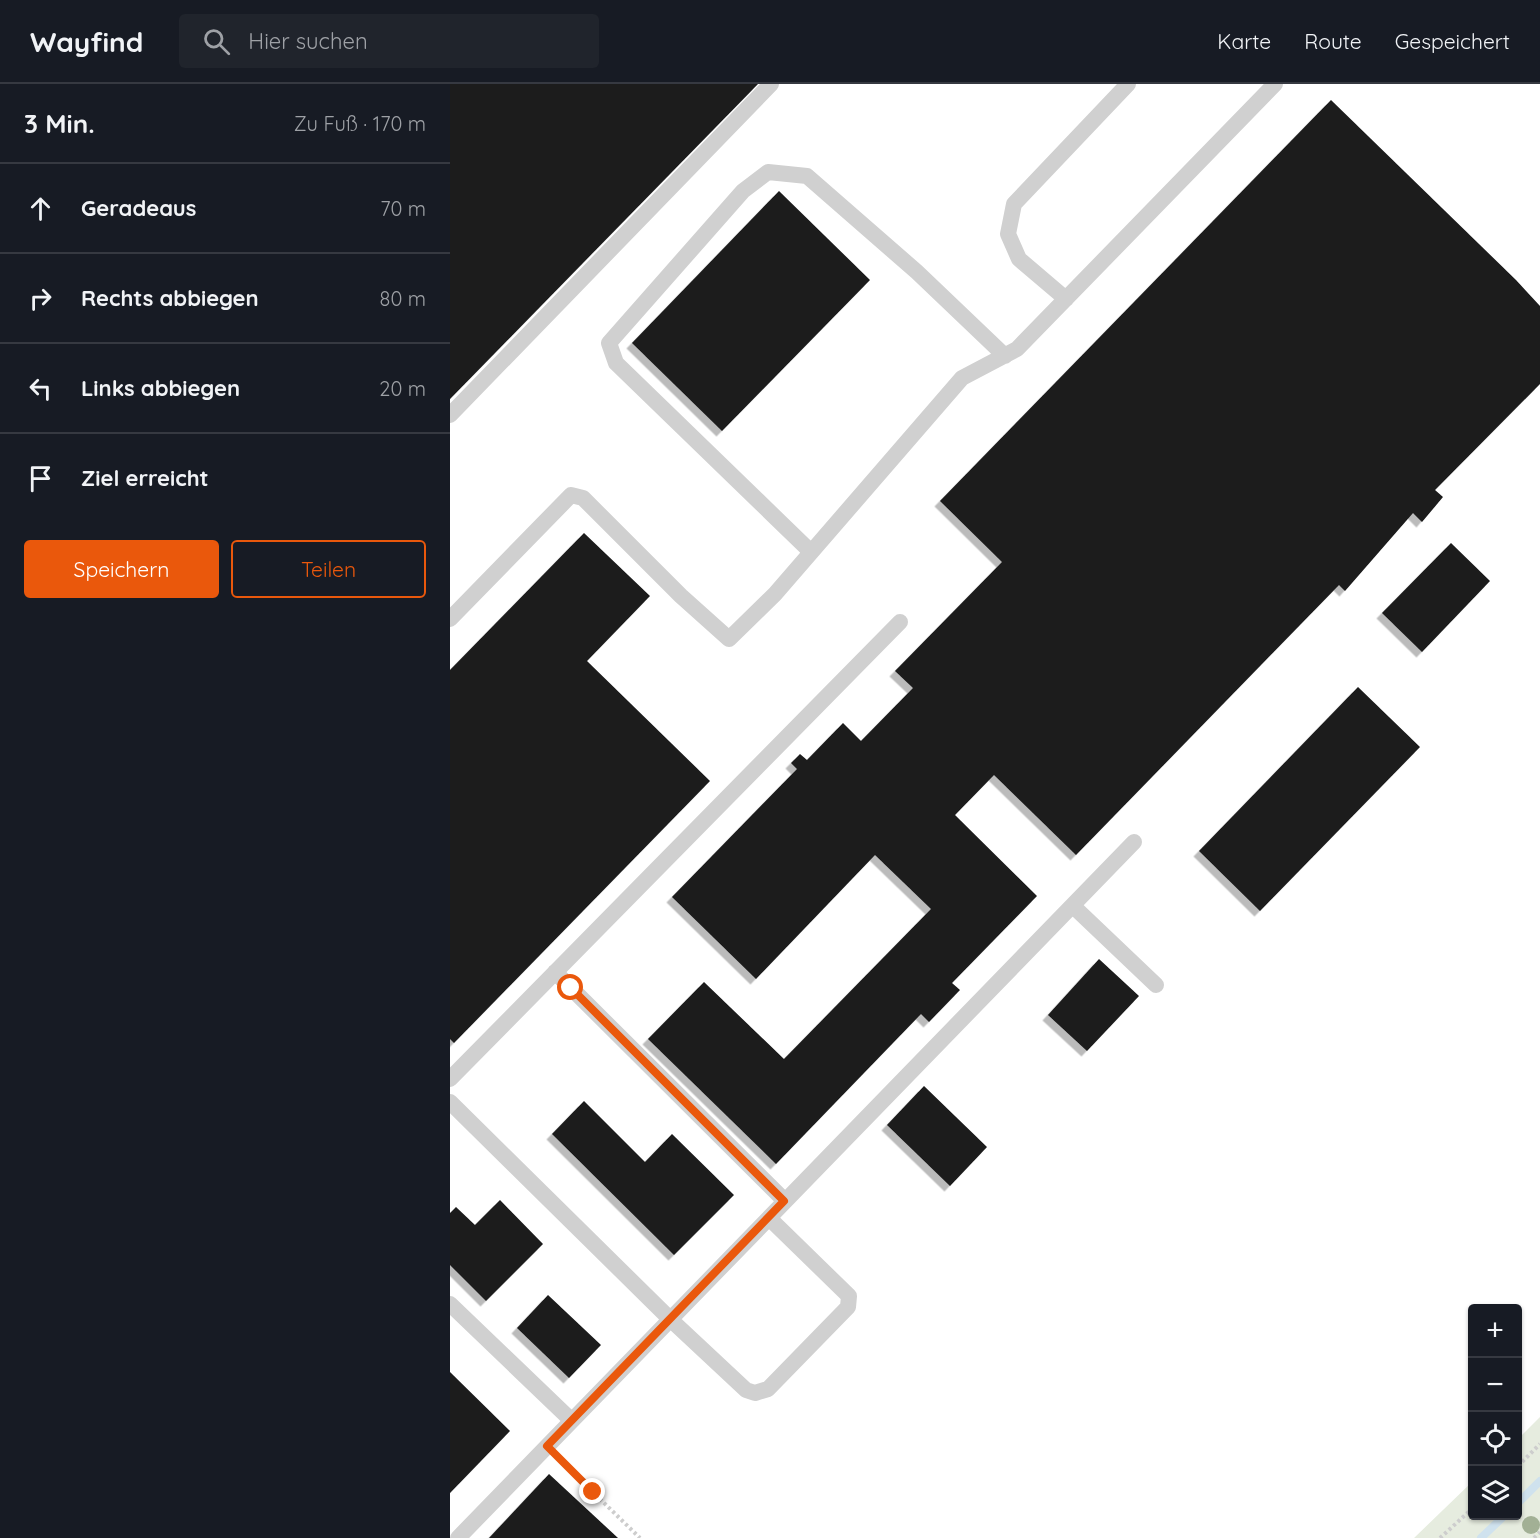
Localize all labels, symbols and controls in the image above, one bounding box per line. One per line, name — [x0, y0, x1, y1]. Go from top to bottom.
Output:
search box — [179, 14, 599, 68]
text: Wayfind — [30, 24, 143, 59]
icon: search — [200, 25, 233, 58]
text: Hier suchen — [248, 27, 368, 55]
text: Karte — [1217, 28, 1271, 54]
text: Route — [1304, 28, 1362, 54]
text: Gespeichert — [1395, 28, 1510, 54]
text: 3 Min. — [24, 107, 95, 140]
text: Zu Fuß · 170 m — [294, 111, 426, 136]
icon: ahead — [24, 192, 57, 225]
text: Geradeaus — [81, 194, 196, 222]
text: 70 m — [380, 196, 426, 221]
icon: right — [24, 282, 57, 315]
text: Rechts abbiegen — [81, 284, 259, 312]
text: 80 m — [380, 286, 426, 311]
icon: left — [24, 372, 57, 405]
text: Links abbiegen — [81, 374, 240, 402]
text: 20 m — [379, 376, 426, 401]
icon: arrive — [24, 462, 57, 495]
text: Ziel erreicht — [81, 464, 209, 492]
button: Speichern — [24, 540, 219, 598]
button: Teilen — [231, 540, 426, 598]
route start — [557, 974, 583, 1000]
map controls — [1468, 1304, 1522, 1520]
button: + — [1468, 1304, 1522, 1358]
button: − — [1468, 1358, 1522, 1412]
button: locate — [1468, 1412, 1522, 1466]
button: layers — [1468, 1466, 1522, 1520]
route end — [579, 1478, 605, 1504]

